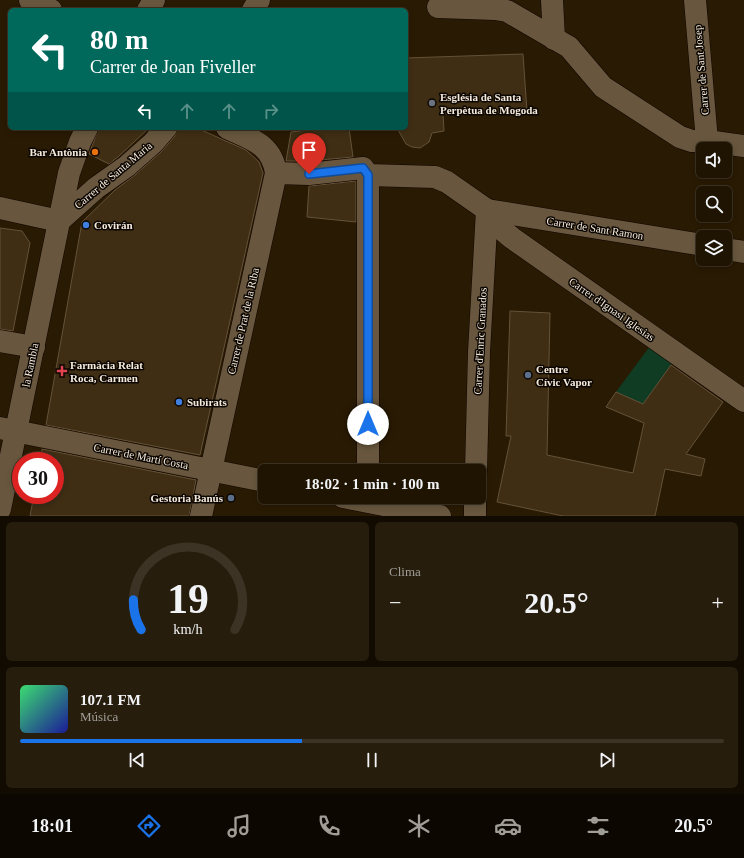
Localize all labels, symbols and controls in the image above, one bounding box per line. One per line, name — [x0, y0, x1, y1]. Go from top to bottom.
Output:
icon: left — [24, 24, 76, 76]
text: 80 m — [90, 24, 148, 55]
street label: Carrer de Sant Josep — [691, 24, 711, 116]
text: Carrer de Joan Fiveller — [90, 57, 255, 77]
place label: Església de Santa Perpètua de Mogoda — [440, 91, 538, 116]
marker: Església de Santa Perpètua de Mogoda — [427, 98, 437, 108]
icon: left — [134, 100, 156, 122]
icon: ahead — [176, 100, 198, 122]
icon: ahead — [218, 100, 240, 122]
icon: right — [260, 100, 282, 122]
pin — [292, 133, 326, 174]
street label: Carrer de Santa Maria — [72, 139, 154, 211]
icon: arrive — [298, 139, 320, 161]
map controls — [696, 142, 732, 266]
button: sound — [696, 142, 732, 178]
place label: Bar Antònia — [29, 146, 87, 158]
marker: Bar Antònia — [90, 147, 100, 157]
button: search — [696, 186, 732, 222]
street label: Carrer de Sant Ramon — [546, 214, 645, 242]
place label: Covirán — [94, 219, 133, 231]
marker: Covirán — [81, 220, 91, 230]
button: layers — [696, 230, 732, 266]
street label: Carrer de Prat de la Riba — [225, 266, 261, 375]
street label: Carrer d'Ignasi Iglesias — [567, 275, 657, 343]
street label: Carrer d'Enric Granados — [471, 287, 489, 395]
street label: la Rambla — [19, 342, 41, 388]
place label: Farmàcia Relat Roca, Carmen — [70, 359, 143, 384]
place label: Centre Cívic Vapor — [536, 363, 592, 388]
marker: Farmàcia Relat Roca, Carmen — [57, 366, 67, 376]
marker: Centre Cívic Vapor — [523, 370, 533, 380]
place label: Subirats — [187, 396, 227, 408]
marker: Subirats — [174, 397, 184, 407]
position arrow — [347, 403, 389, 445]
street label: Carrer de Martí Costa — [93, 441, 189, 471]
speed limit sign: 30 — [12, 452, 64, 504]
text: 18:02 · 1 min · 100 m — [305, 476, 440, 492]
place label: Gestoria Banús — [151, 492, 224, 504]
marker: Gestoria Banús — [226, 493, 236, 503]
text: Clima — [389, 564, 421, 579]
text: 19 — [167, 575, 208, 621]
text: 20.5° — [524, 586, 589, 619]
text: − — [389, 590, 401, 615]
text: + — [712, 590, 724, 615]
text: km/h — [173, 620, 202, 636]
text: 107.1 FM — [80, 692, 141, 708]
text: Música — [80, 709, 118, 724]
icon: previous — [126, 749, 148, 771]
icon: pause — [361, 749, 383, 771]
icon: next — [596, 749, 618, 771]
icon: directions — [135, 812, 163, 840]
icon: music — [225, 812, 253, 840]
icon: phone — [315, 812, 343, 840]
icon: climate — [405, 812, 433, 840]
icon: car — [494, 812, 522, 840]
icon: filters — [584, 812, 612, 840]
text: 18:01 — [31, 816, 73, 836]
text: 20.5° — [674, 816, 713, 836]

